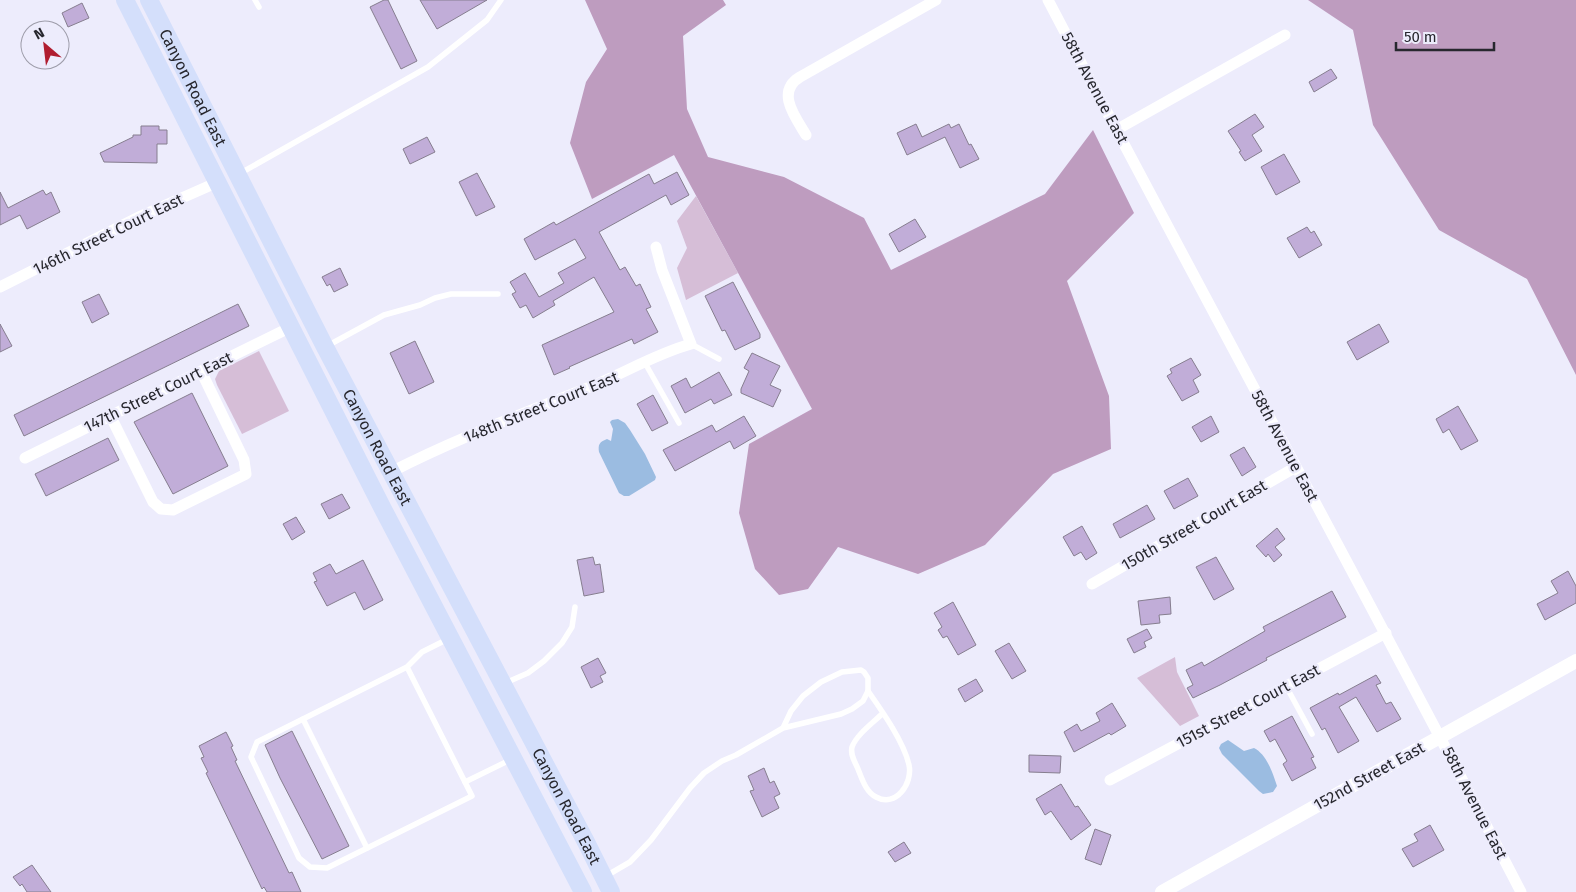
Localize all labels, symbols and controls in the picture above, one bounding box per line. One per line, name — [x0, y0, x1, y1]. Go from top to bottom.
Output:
north arrow — [20, 20, 70, 70]
scale bar — [1396, 20, 1494, 52]
text: N — [31, 24, 47, 44]
street label: Canyon Road East — [156, 26, 231, 149]
text: 50 m — [1404, 28, 1437, 46]
street label: 58th Avenue East — [1058, 29, 1133, 147]
street label: 146th Street Court East — [30, 189, 186, 279]
street label: 147th Street Court East — [81, 348, 236, 436]
street label: 148th Street Court East — [461, 367, 621, 447]
street label: Canyon Road East — [339, 385, 416, 509]
street label: 58th Avenue East — [1248, 387, 1323, 505]
street label: 150th Street Court East — [1118, 476, 1270, 574]
street label: 151st Street Court East — [1173, 660, 1323, 752]
street label: 152nd Street East — [1310, 738, 1428, 814]
street label: 58th Avenue East — [1438, 744, 1512, 863]
street label: Canyon Road East — [529, 745, 605, 868]

